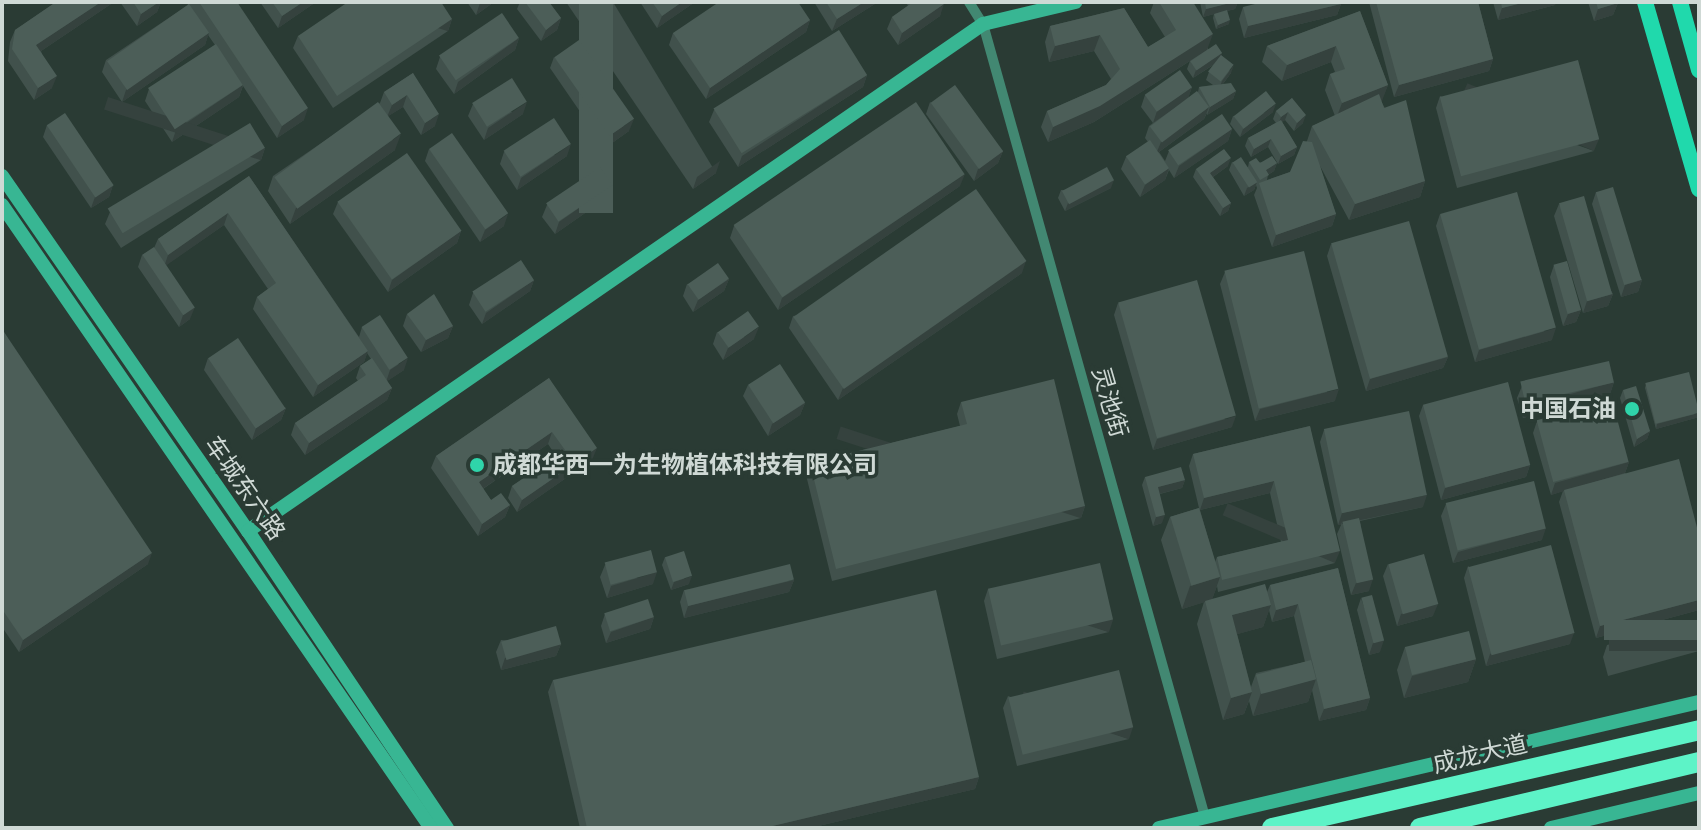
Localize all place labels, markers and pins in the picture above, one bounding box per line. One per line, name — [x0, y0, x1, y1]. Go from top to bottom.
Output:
place label: 中国石油 — [1520, 395, 1616, 423]
marker: 中国石油 — [1623, 400, 1641, 418]
place label: 成都华西一为生物植体科技有限公司 — [493, 451, 877, 479]
marker: 成都华西一为生物植体科技有限公司 — [468, 456, 486, 474]

